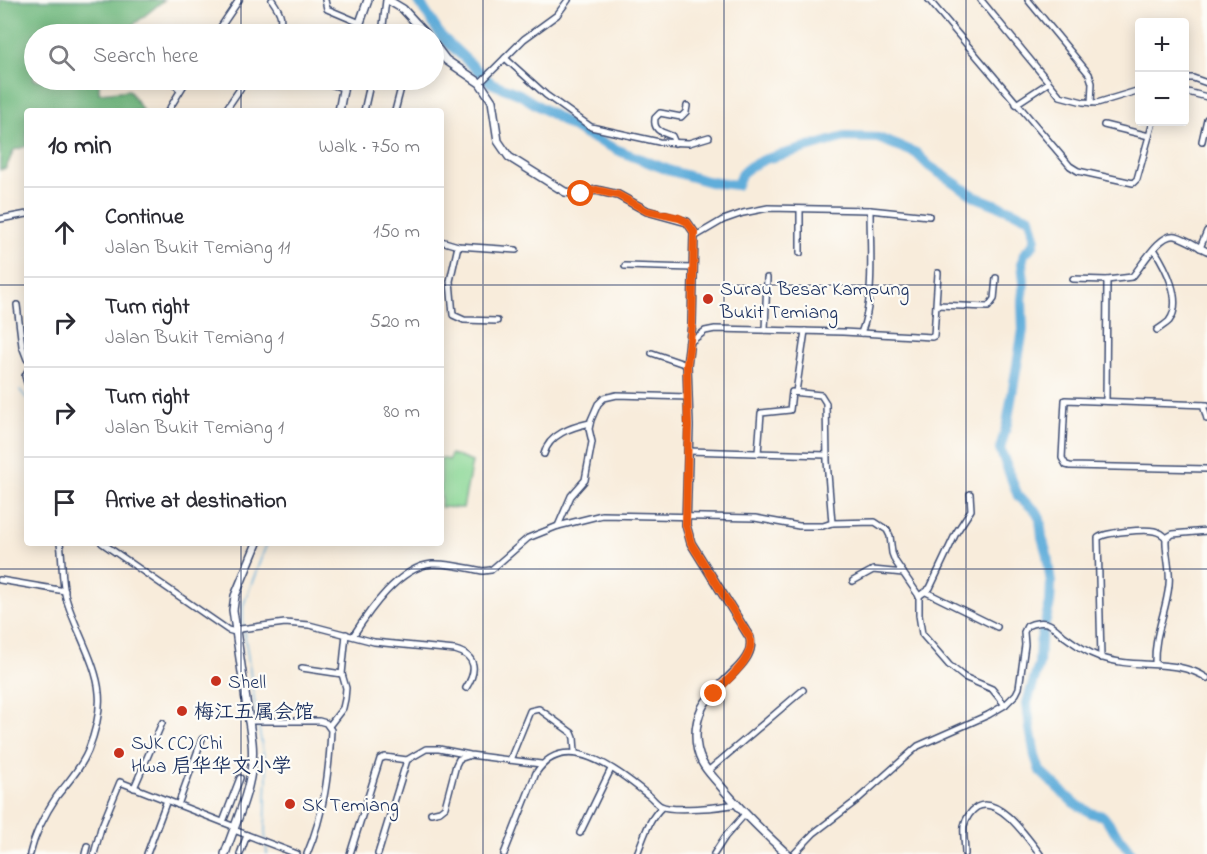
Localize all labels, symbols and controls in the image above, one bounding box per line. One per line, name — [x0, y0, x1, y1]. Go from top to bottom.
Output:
map controls — [1135, 18, 1189, 126]
button: + — [1135, 18, 1189, 72]
search box — [24, 24, 444, 90]
icon: search — [45, 41, 78, 74]
text: Search here — [93, 41, 198, 73]
button: − — [1135, 72, 1189, 126]
text: 10 min — [48, 128, 112, 166]
text: Walk · 750 m — [318, 133, 420, 162]
route start — [567, 180, 593, 206]
text: Continue — [105, 202, 184, 234]
icon: ahead — [48, 216, 81, 249]
text: 150 m — [373, 218, 420, 247]
text: Jalan Bukit Temiang 11 — [105, 234, 290, 263]
place label: Surau Besar Kampung Bukit Temiang — [719, 276, 909, 329]
text: Turn right — [105, 292, 190, 324]
marker: Surau Besar Kampung Bukit Temiang — [701, 292, 715, 306]
icon: right — [48, 306, 81, 339]
text: 520 m — [369, 308, 420, 337]
text: Jalan Bukit Temiang 1 — [105, 324, 284, 353]
text: Turn right — [105, 382, 190, 414]
icon: right — [48, 396, 81, 429]
text: 80 m — [383, 398, 420, 427]
text: Jalan Bukit Temiang 1 — [105, 414, 284, 443]
icon: arrive — [48, 486, 81, 519]
text: Arrive at destination — [105, 486, 287, 518]
place label: Shell — [228, 669, 266, 698]
marker: Shell — [209, 674, 223, 688]
route end — [700, 680, 726, 706]
place label: 梅江五属会馆 — [194, 699, 314, 728]
marker: 梅江五属会馆 — [175, 704, 189, 718]
place label: SJK (C) Chi Hwa 启华华文小学 — [131, 730, 292, 782]
marker: SJK (C) Chi Hwa 启华华文小学 — [112, 746, 126, 760]
place label: SK Temiang — [302, 792, 399, 822]
marker: SK Temiang — [283, 797, 297, 811]

